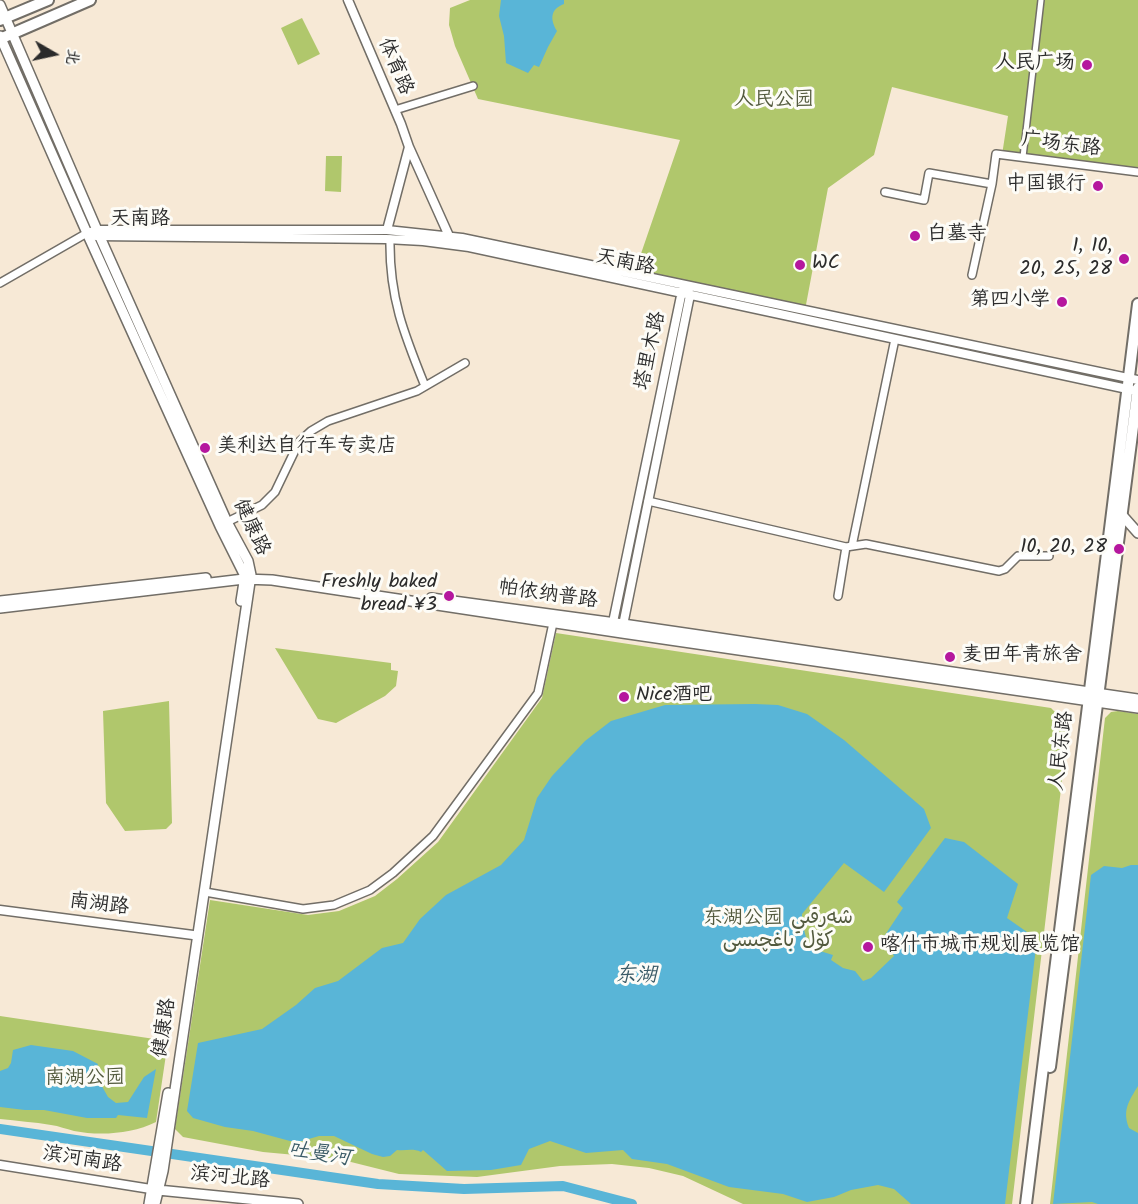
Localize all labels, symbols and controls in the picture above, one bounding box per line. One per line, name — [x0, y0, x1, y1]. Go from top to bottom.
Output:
north arrow — [24, 24, 84, 84]
street label: 体育路 — [371, 35, 417, 99]
text: 北 — [59, 47, 86, 67]
place label: 人民广场 — [995, 53, 1075, 77]
marker: 人民广场 — [1080, 58, 1094, 72]
park label: 人民公园 — [734, 90, 814, 114]
street label: 广场东路 — [1020, 129, 1102, 163]
place label: 中国银行 — [1006, 174, 1086, 198]
marker: 中国银行 — [1091, 179, 1105, 193]
street label: 天南路 — [110, 209, 170, 233]
place label: 白墓寺 — [927, 224, 987, 248]
marker: 白墓寺 — [908, 229, 922, 243]
place label: 1, 10, 20, 25, 28 — [1019, 236, 1112, 283]
street label: 天南路 — [593, 246, 657, 282]
marker: 1, 10, 20, 25, 28 — [1117, 252, 1131, 266]
place label: WC — [812, 253, 840, 277]
marker: WC — [793, 258, 807, 272]
place label: 第四小学 — [970, 290, 1050, 314]
marker: 第四小学 — [1055, 295, 1069, 309]
street label: 塔里木路 — [632, 309, 672, 393]
place label: 美利达自行车专卖店 — [217, 436, 397, 460]
marker: 美利达自行车专卖店 — [198, 441, 212, 455]
street label: 健康路 — [226, 496, 274, 560]
place label: 10, 20, 28 — [1020, 537, 1107, 561]
marker: 10, 20, 28 — [1112, 542, 1126, 556]
place label: Freshly baked bread ¥3 — [321, 572, 437, 619]
street label: 帕依纳普路 — [497, 577, 599, 615]
marker: Freshly baked bread ¥3 — [442, 589, 456, 603]
place label: 麦田年青旅舍 — [962, 645, 1082, 669]
marker: 麦田年青旅舍 — [943, 650, 957, 664]
place label: Nice酒吧 — [636, 685, 712, 709]
marker: Nice酒吧 — [617, 690, 631, 704]
street label: 人民东路 — [1046, 710, 1080, 792]
street label: 南湖路 — [68, 890, 130, 922]
park label: 东湖公园 شەرقىي كۆل باغچىسى — [703, 908, 853, 955]
place label: 喀什市城市规划展览馆 — [880, 935, 1080, 959]
marker: 喀什市城市规划展览馆 — [861, 940, 875, 954]
water label: 东湖 — [615, 964, 657, 990]
street label: 健康路 — [149, 996, 183, 1060]
park label: 南湖公园 — [45, 1068, 125, 1092]
water label: 吐曼河 — [286, 1139, 352, 1173]
street label: 滨河南路 — [41, 1143, 123, 1179]
street label: 滨河北路 — [189, 1163, 271, 1195]

